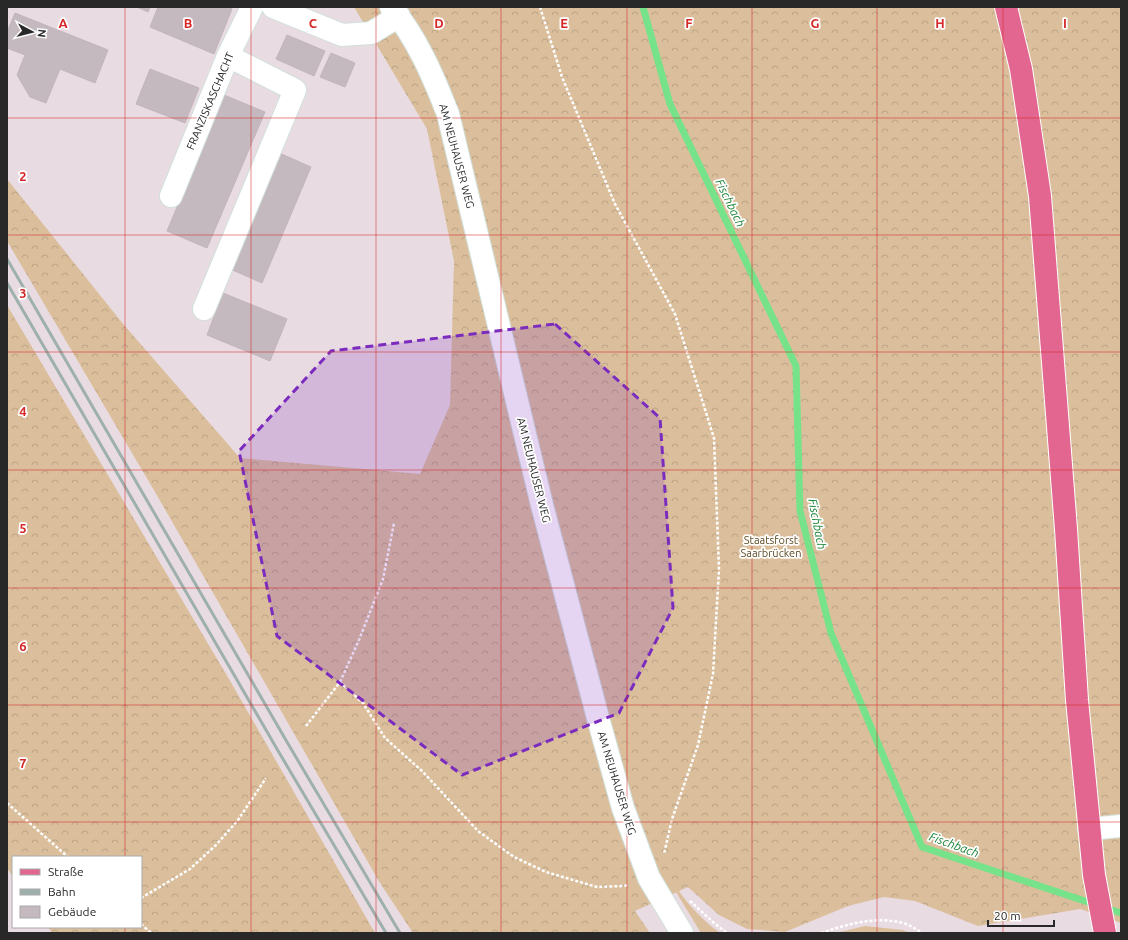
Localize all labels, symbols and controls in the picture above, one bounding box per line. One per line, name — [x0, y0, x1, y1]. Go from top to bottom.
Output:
north arrow — [12, 12, 52, 52]
text: A — [58, 16, 68, 30]
text: B — [184, 16, 193, 30]
text: C — [309, 16, 318, 30]
text: D — [434, 16, 444, 30]
text: E — [560, 16, 568, 30]
text: F — [685, 16, 693, 30]
text: G — [811, 16, 820, 30]
text: H — [935, 16, 945, 30]
text: I — [1063, 16, 1067, 30]
text: N — [35, 28, 48, 38]
street label: FRANZISKASCHACHT — [184, 50, 236, 152]
street label: AM NEUHAUSER WEG — [437, 102, 477, 210]
text: 2 — [19, 169, 27, 183]
water label: Fischbach — [713, 177, 748, 229]
text: 3 — [19, 286, 27, 300]
text: 4 — [19, 404, 27, 418]
street label: AM NEUHAUSER WEG — [515, 416, 553, 524]
water label: Fischbach — [806, 497, 829, 551]
text: 5 — [19, 521, 27, 535]
park label: Staatsforst Saarbrücken — [741, 534, 801, 559]
text: 6 — [19, 639, 27, 653]
street label: AM NEUHAUSER WEG — [596, 730, 638, 836]
text: 7 — [19, 756, 27, 770]
water label: Fischbach — [928, 830, 981, 859]
legend — [12, 856, 142, 928]
text: Straße — [48, 865, 84, 878]
text: Bahn — [48, 885, 76, 898]
scale bar — [988, 902, 1054, 928]
text: Gebäude — [48, 905, 96, 918]
text: 20 m — [994, 909, 1021, 922]

